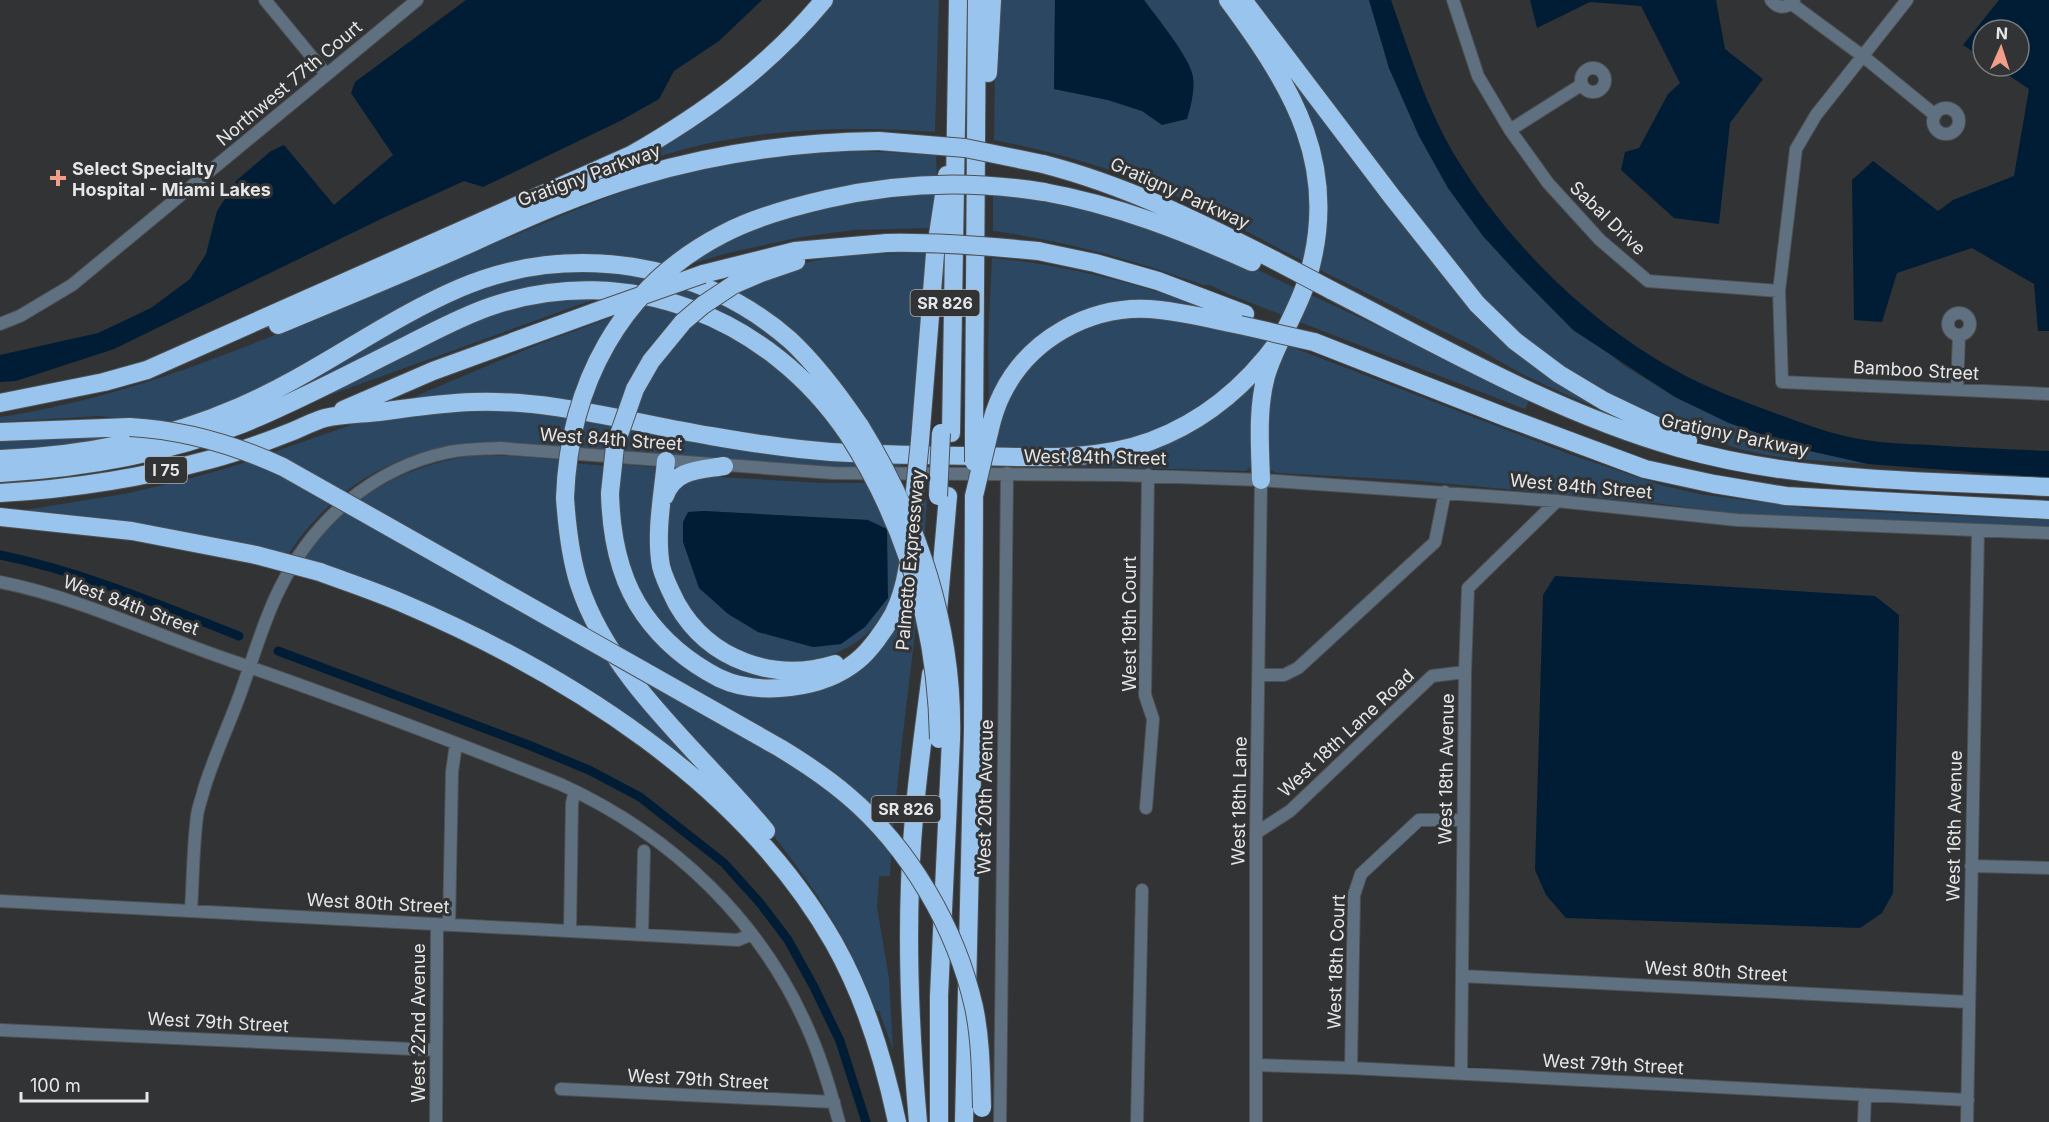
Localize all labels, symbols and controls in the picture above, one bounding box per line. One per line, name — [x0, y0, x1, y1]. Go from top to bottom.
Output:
street label: Northwest 77th Court — [212, 16, 366, 150]
north arrow — [1971, 18, 2031, 78]
text: N — [1995, 23, 2008, 43]
street label: Gratigny Parkway — [515, 139, 663, 211]
street label: Gratigny Parkway — [1107, 153, 1253, 233]
place label: Select Specialty Hospital - Miami Lakes — [72, 158, 271, 200]
marker: Select Specialty Hospital - Miami Lakes — [49, 169, 67, 187]
street label: Sabal Drive — [1566, 177, 1650, 259]
road number: SR 826 — [910, 290, 980, 316]
street label: Bamboo Street — [1852, 356, 1980, 384]
street label: Gratigny Parkway — [1659, 409, 1811, 461]
street label: West 84th Street — [539, 424, 683, 454]
street label: West 84th Street — [1023, 445, 1167, 469]
road number: I 75 — [145, 457, 187, 483]
street label: Palmetto Expressway — [892, 469, 928, 651]
street label: West 84th Street — [1509, 469, 1653, 503]
street label: West 19th Court — [1119, 556, 1140, 692]
street label: West 84th Street — [60, 571, 202, 639]
street label: West 18th Lane Road — [1274, 665, 1418, 801]
street label: West 18th Avenue — [1434, 693, 1458, 845]
street label: West 20th Avenue — [973, 719, 997, 875]
street label: West 18th Lane — [1227, 736, 1251, 866]
street label: West 16th Avenue — [1942, 750, 1966, 902]
road number: SR 826 — [872, 796, 940, 822]
street label: West 80th Street — [306, 889, 450, 917]
street label: West 18th Court — [1323, 894, 1349, 1030]
street label: West 22nd Avenue — [408, 943, 429, 1103]
street label: West 80th Street — [1644, 957, 1788, 985]
street label: West 79th Street — [147, 1008, 289, 1036]
street label: West 79th Street — [1542, 1050, 1684, 1078]
scale bar — [21, 1065, 147, 1103]
street label: West 79th Street — [627, 1065, 769, 1093]
text: 100 m — [30, 1075, 81, 1096]

